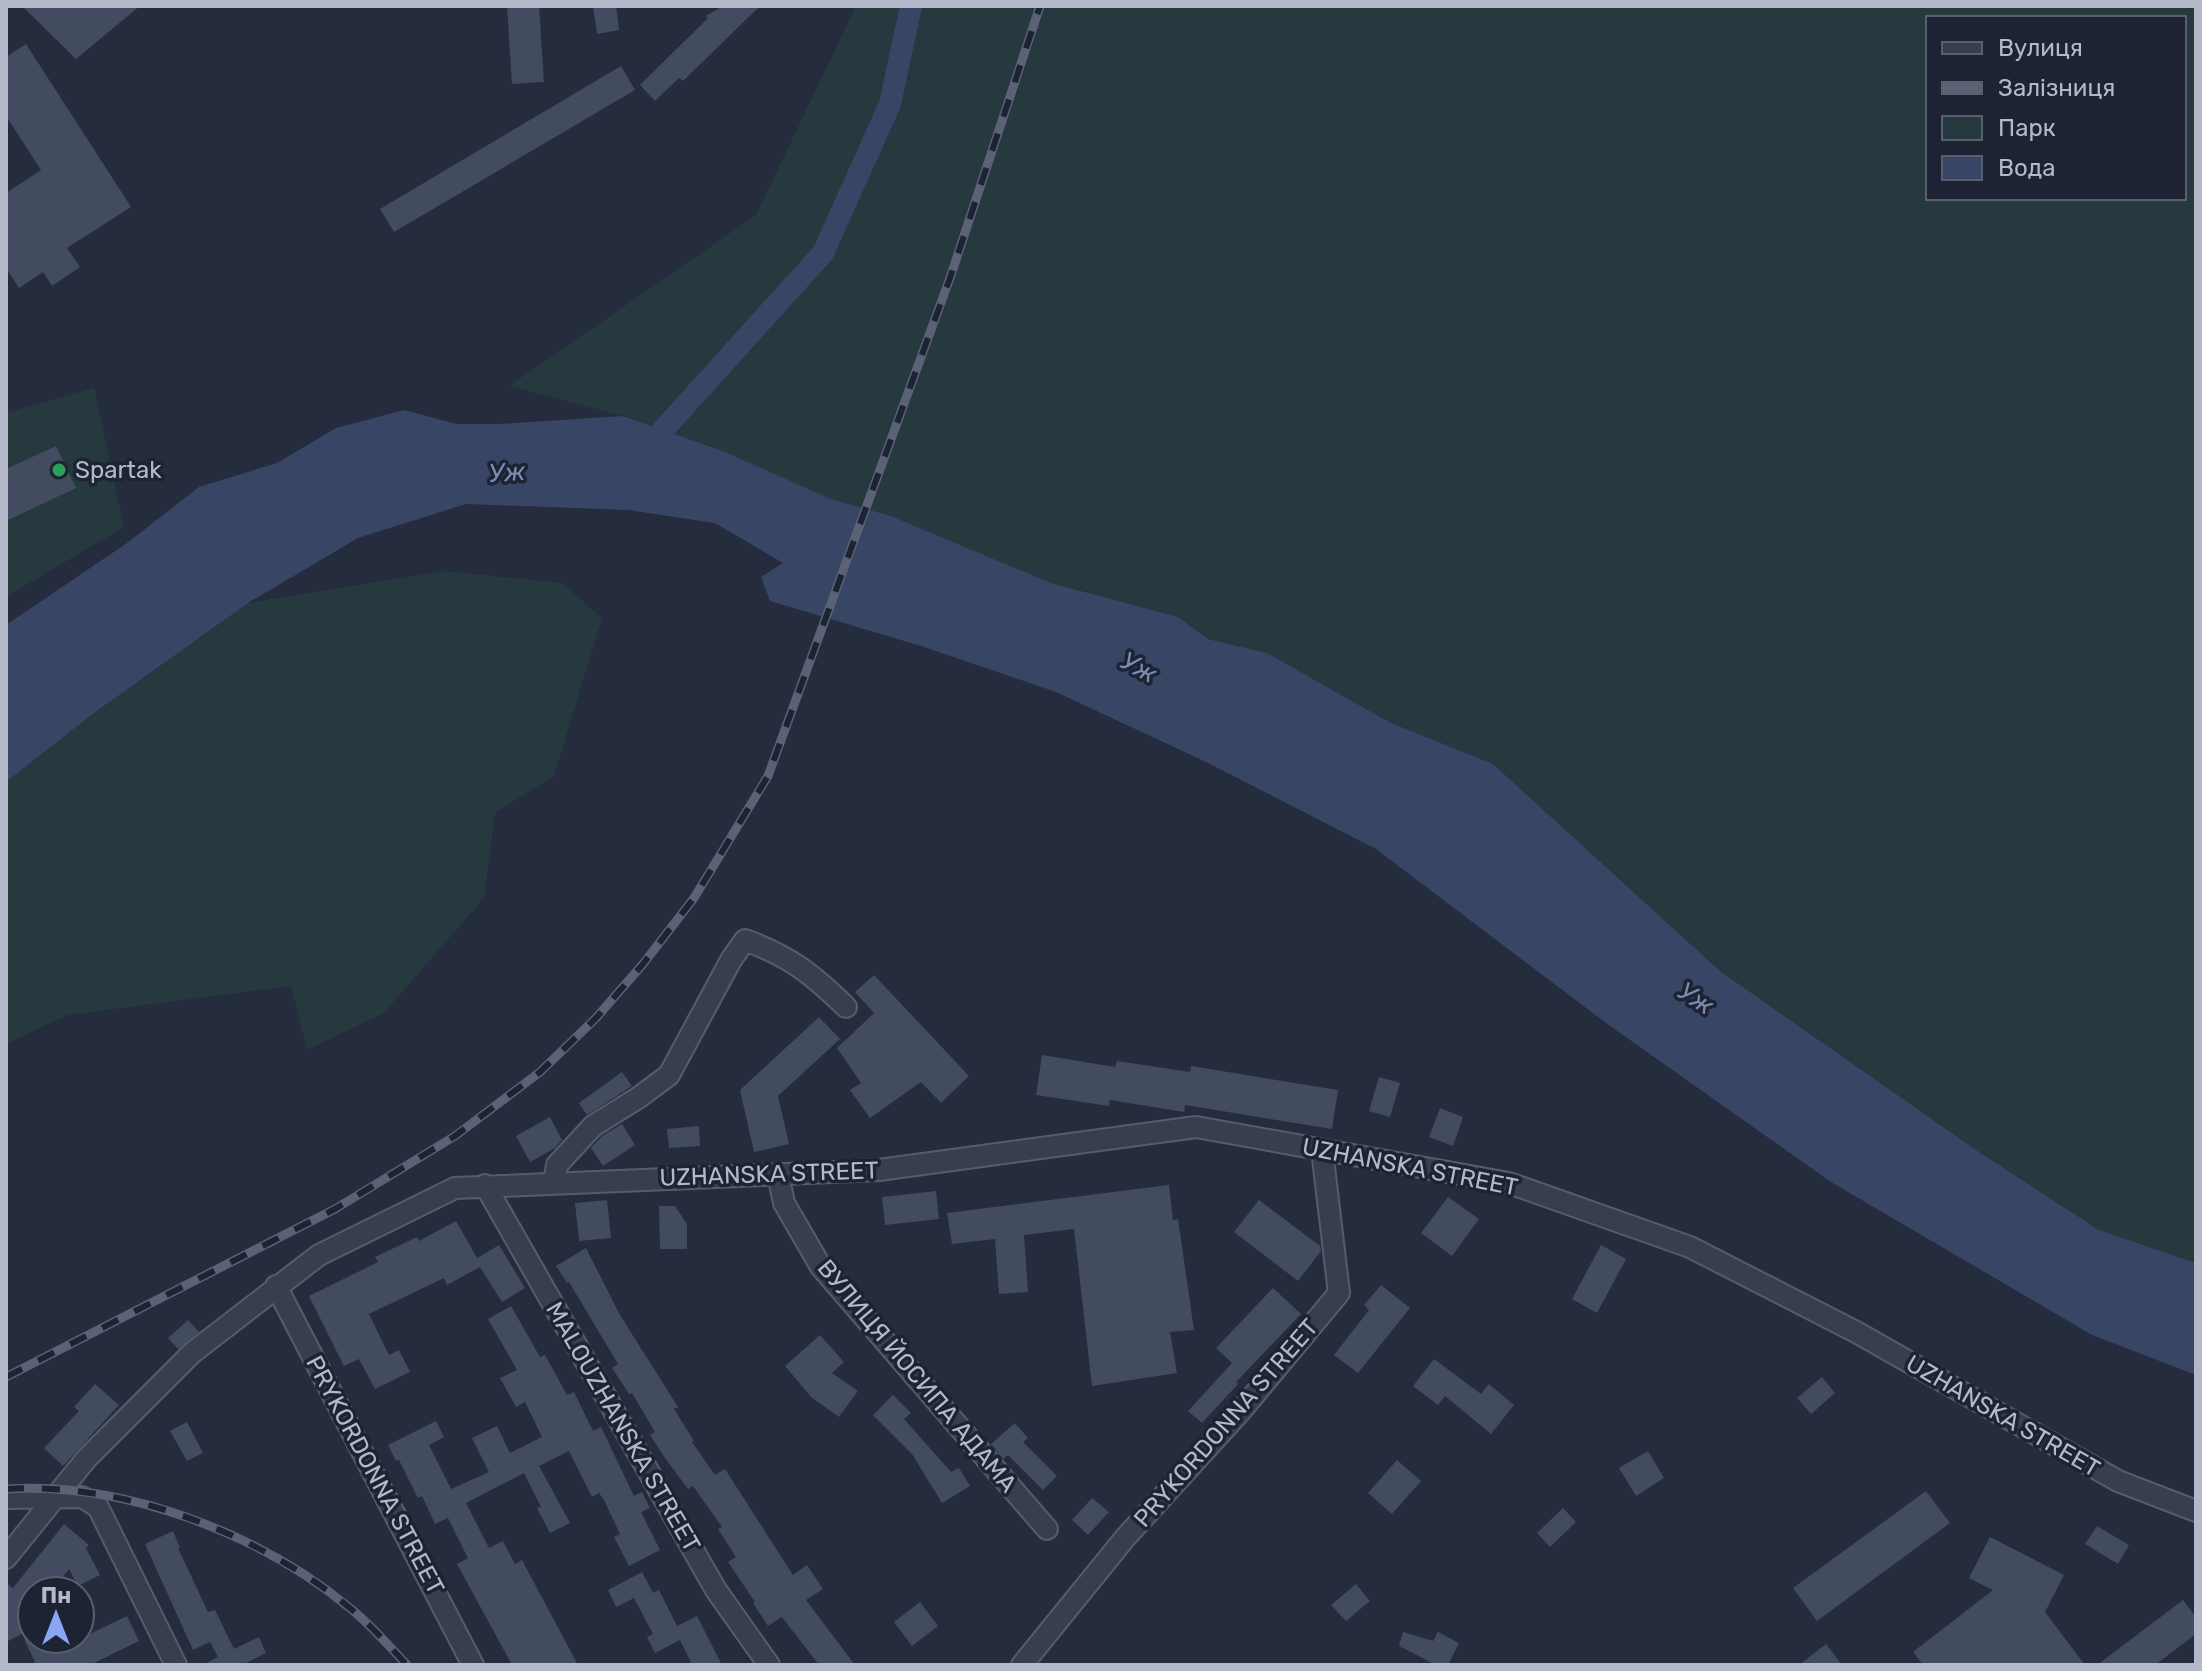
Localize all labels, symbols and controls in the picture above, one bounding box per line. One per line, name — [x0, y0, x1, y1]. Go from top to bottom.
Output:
legend — [1926, 16, 2186, 200]
text: Вулиця — [1998, 34, 2083, 62]
text: Залізниця — [1998, 74, 2115, 102]
text: Парк — [1998, 114, 2056, 142]
text: Вода — [1998, 154, 2055, 182]
place label: Spartak — [75, 456, 162, 484]
water label: Уж — [488, 456, 527, 489]
marker: Spartak — [50, 461, 68, 479]
water label: Уж — [1116, 645, 1163, 690]
water label: Уж — [1672, 976, 1720, 1022]
street label: UZHANSKA STREET — [1300, 1132, 1520, 1202]
street label: UZHANSKA STREET — [659, 1156, 879, 1192]
street label: ВУЛИЦЯ ЙОСИПА АДАМА — [812, 1254, 1022, 1498]
street label: MALOUZHANSKA STREET — [540, 1297, 706, 1557]
street label: PRYKORDONNA STREET — [1128, 1313, 1324, 1533]
street label: UZHANSKA STREET — [1901, 1349, 2105, 1483]
street label: PRYKORDONNA STREET — [300, 1351, 450, 1599]
north arrow — [16, 1575, 96, 1655]
text: Пн — [41, 1582, 71, 1609]

